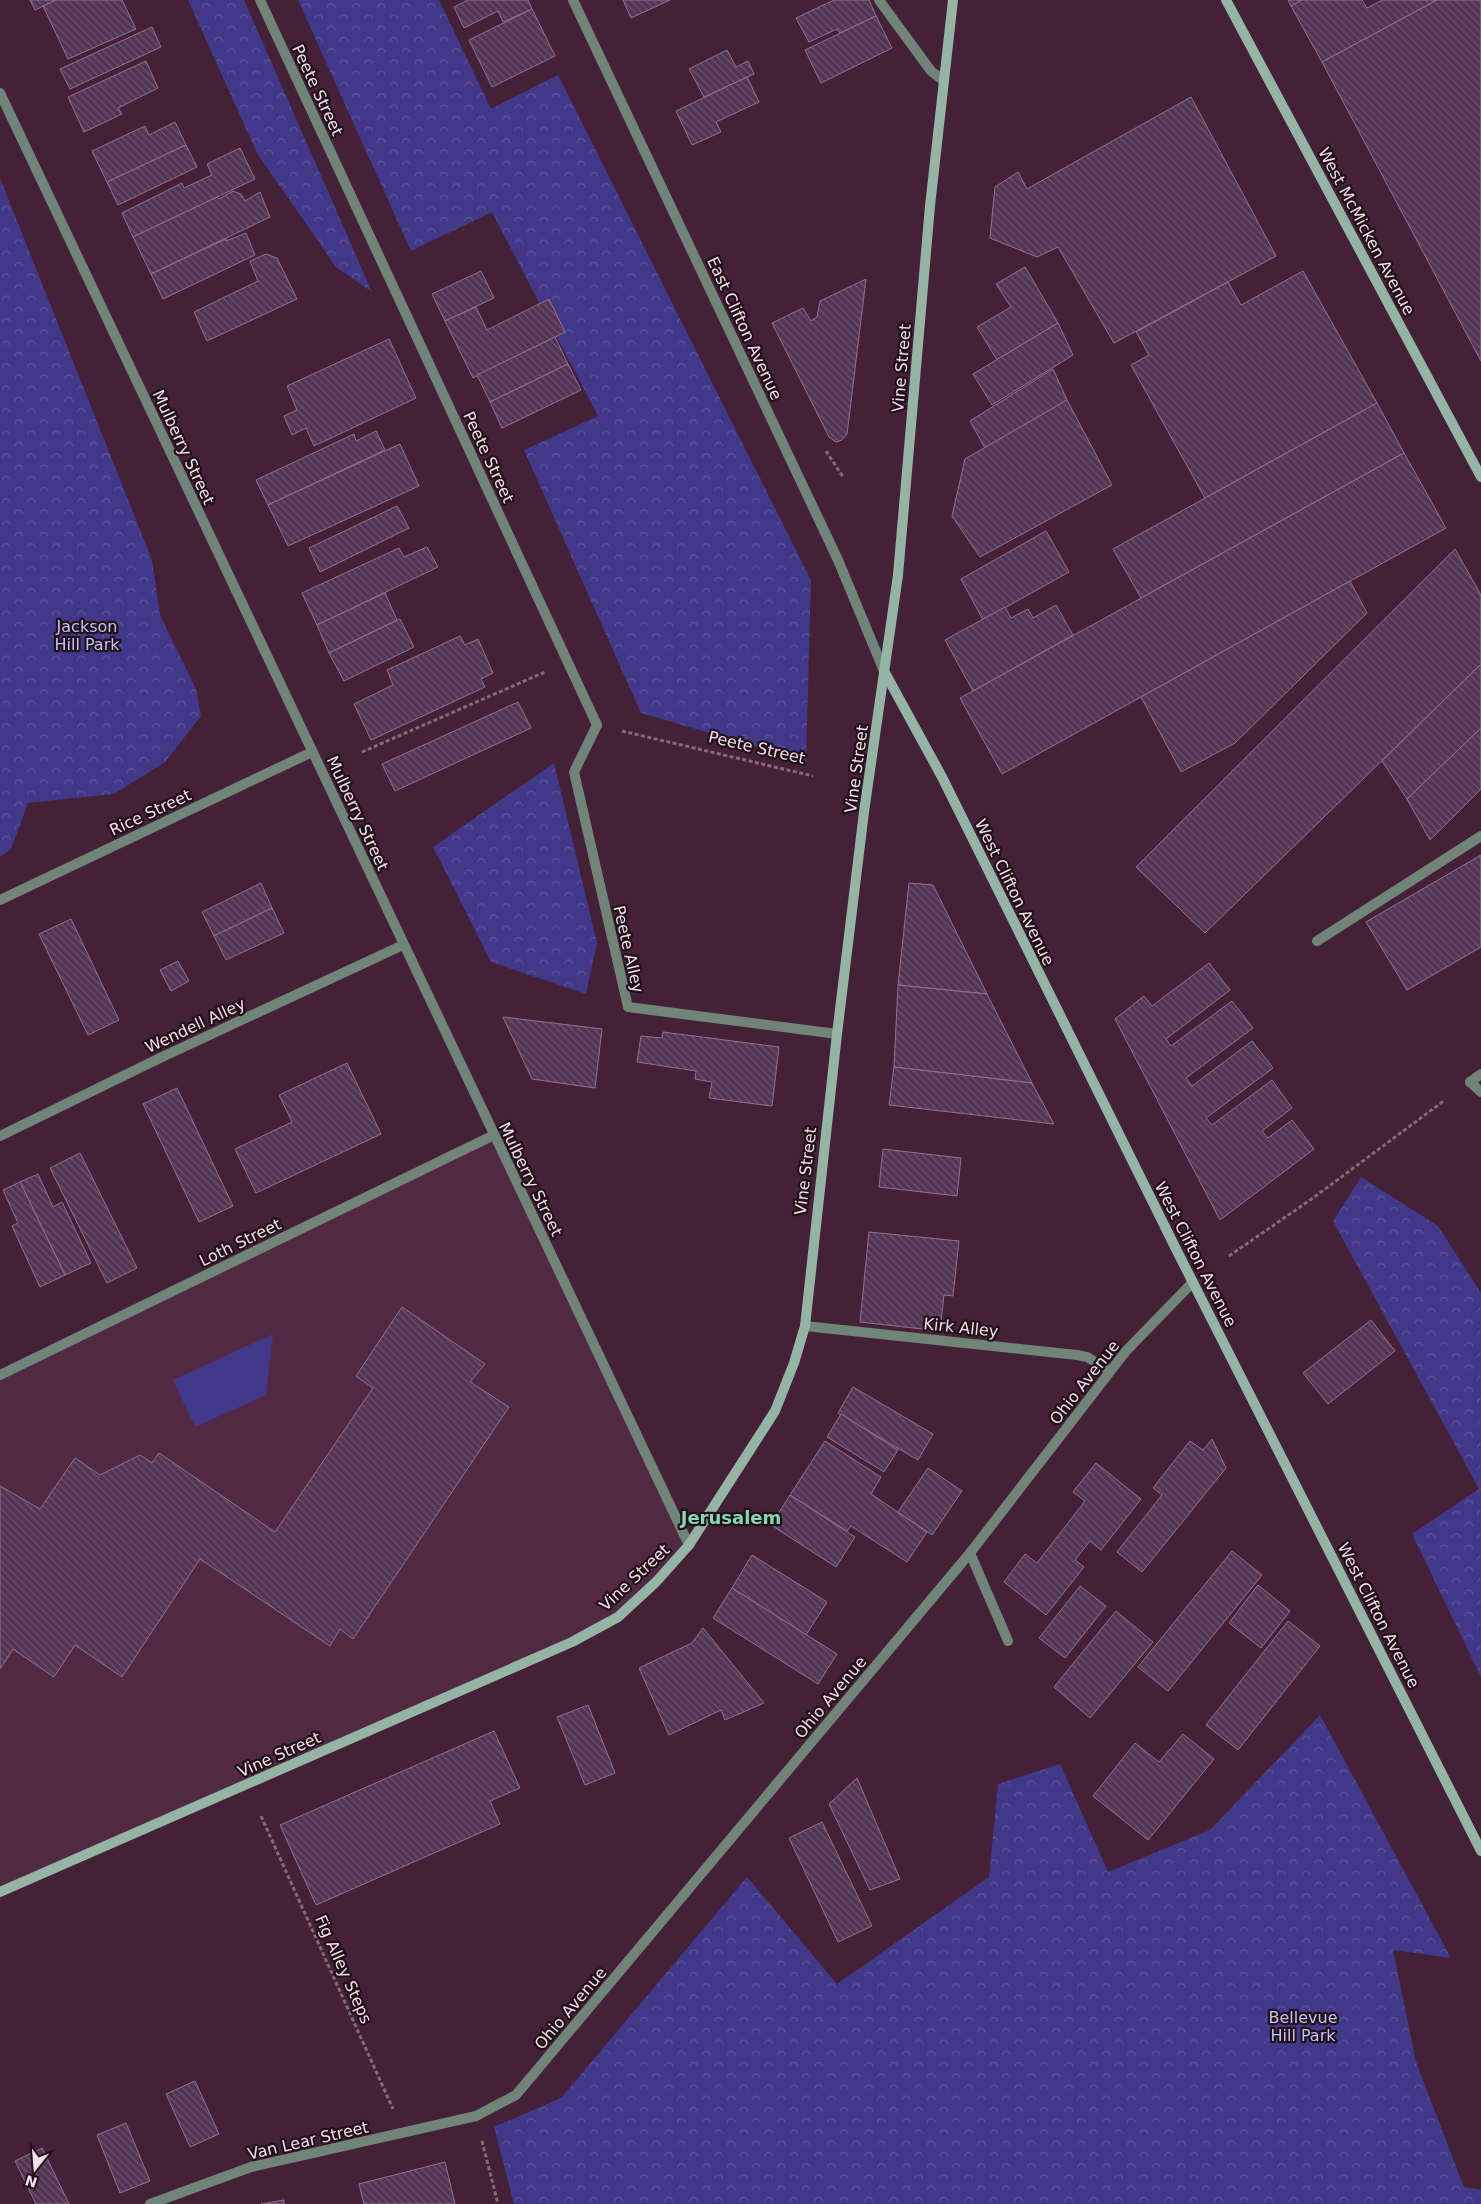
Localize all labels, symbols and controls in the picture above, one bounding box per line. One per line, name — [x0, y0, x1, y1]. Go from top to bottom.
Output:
street label: Peete Street — [288, 42, 347, 139]
street label: West McMicken Avenue — [1314, 144, 1419, 318]
street label: East Clifton Avenue — [703, 254, 786, 403]
street label: Vine Street — [888, 323, 915, 413]
street label: Mulberry Street — [149, 387, 218, 508]
street label: Peete Street — [459, 409, 518, 506]
park label: Jackson Hill Park — [54, 617, 120, 654]
street label: Vine Street — [841, 724, 872, 814]
street label: Peete Street — [707, 727, 807, 768]
street label: Mulberry Street — [323, 753, 392, 874]
street label: Rice Street — [106, 785, 194, 840]
street label: West Clifton Avenue — [971, 816, 1058, 969]
street label: Peete Alley — [609, 904, 648, 995]
street label: Wendell Alley — [142, 994, 248, 1057]
street label: Mulberry Street — [495, 1119, 566, 1239]
street label: Vine Street — [791, 1126, 820, 1216]
street label: West Clifton Avenue — [1151, 1178, 1240, 1330]
street label: Loth Street — [196, 1215, 284, 1270]
street label: Kirk Alley — [923, 1314, 999, 1341]
street label: Ohio Avenue — [1046, 1336, 1123, 1428]
district label: Jerusalem — [679, 1507, 781, 1528]
street label: West Clifton Avenue — [1334, 1539, 1423, 1691]
street label: Vine Street — [595, 1540, 673, 1615]
street label: Ohio Avenue — [790, 1652, 870, 1742]
street label: Vine Street — [235, 1728, 324, 1781]
street label: Fig Alley Steps — [311, 1912, 376, 2026]
street label: Ohio Avenue — [530, 1963, 610, 2053]
park label: Bellevue Hill Park — [1268, 2008, 1338, 2045]
street label: Van Lear Street — [246, 2117, 370, 2164]
north arrow — [10, 2144, 60, 2194]
text: N — [23, 2172, 39, 2191]

